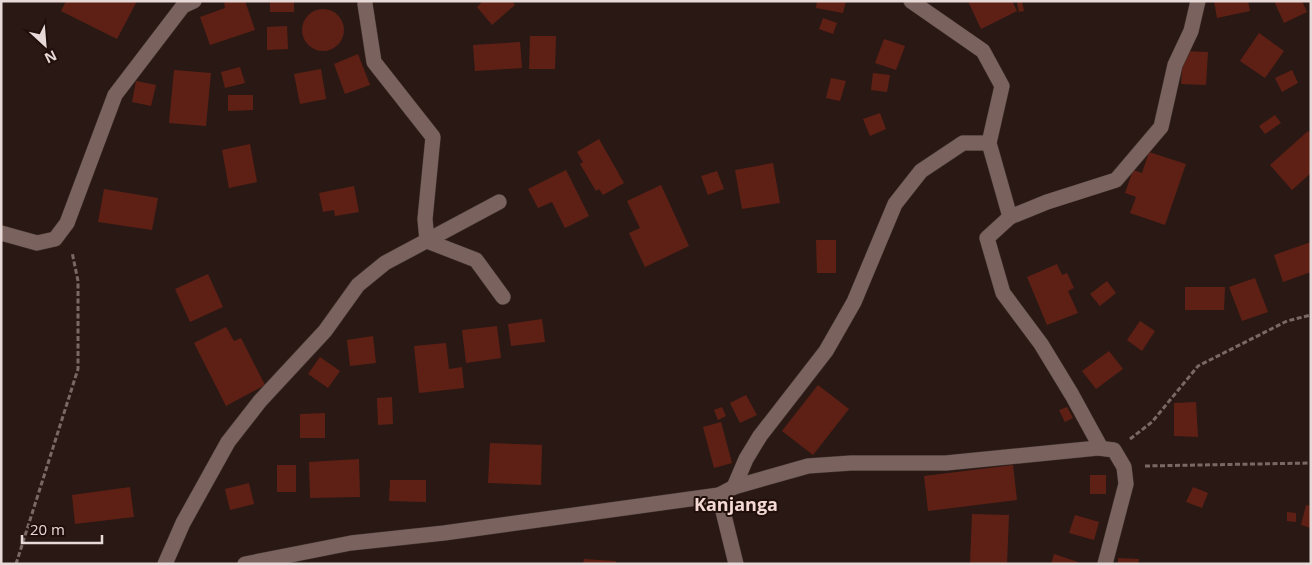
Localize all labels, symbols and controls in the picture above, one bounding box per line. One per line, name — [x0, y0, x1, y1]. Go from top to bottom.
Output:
north arrow — [20, 20, 70, 70]
text: N — [42, 46, 60, 68]
district label: Kanjanga — [694, 492, 778, 516]
scale bar — [22, 512, 102, 544]
text: 20 m — [30, 519, 65, 539]

